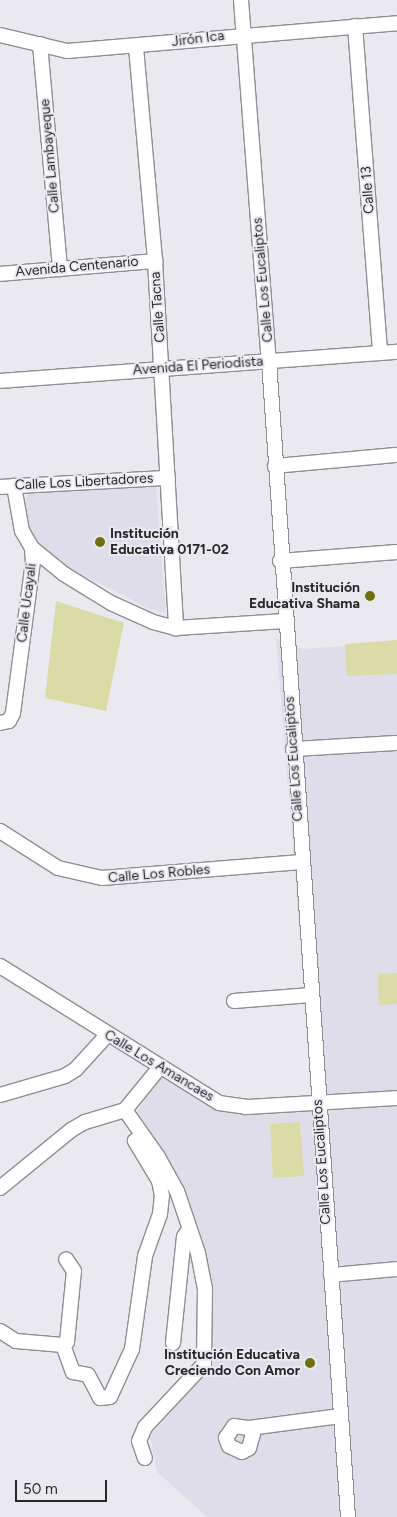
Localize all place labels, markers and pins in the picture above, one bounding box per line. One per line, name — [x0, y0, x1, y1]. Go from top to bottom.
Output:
place label: Institución Educativa 0171-02 — [110, 526, 229, 558]
marker: Institución Educativa 0171-02 — [94, 536, 106, 548]
place label: Institución Educativa Shama — [249, 580, 360, 612]
marker: Institución Educativa Shama — [364, 590, 376, 602]
place label: Institución Educativa Creciendo Con Amor — [164, 1347, 300, 1380]
marker: Institución Educativa Creciendo Con Amor — [304, 1357, 316, 1369]

